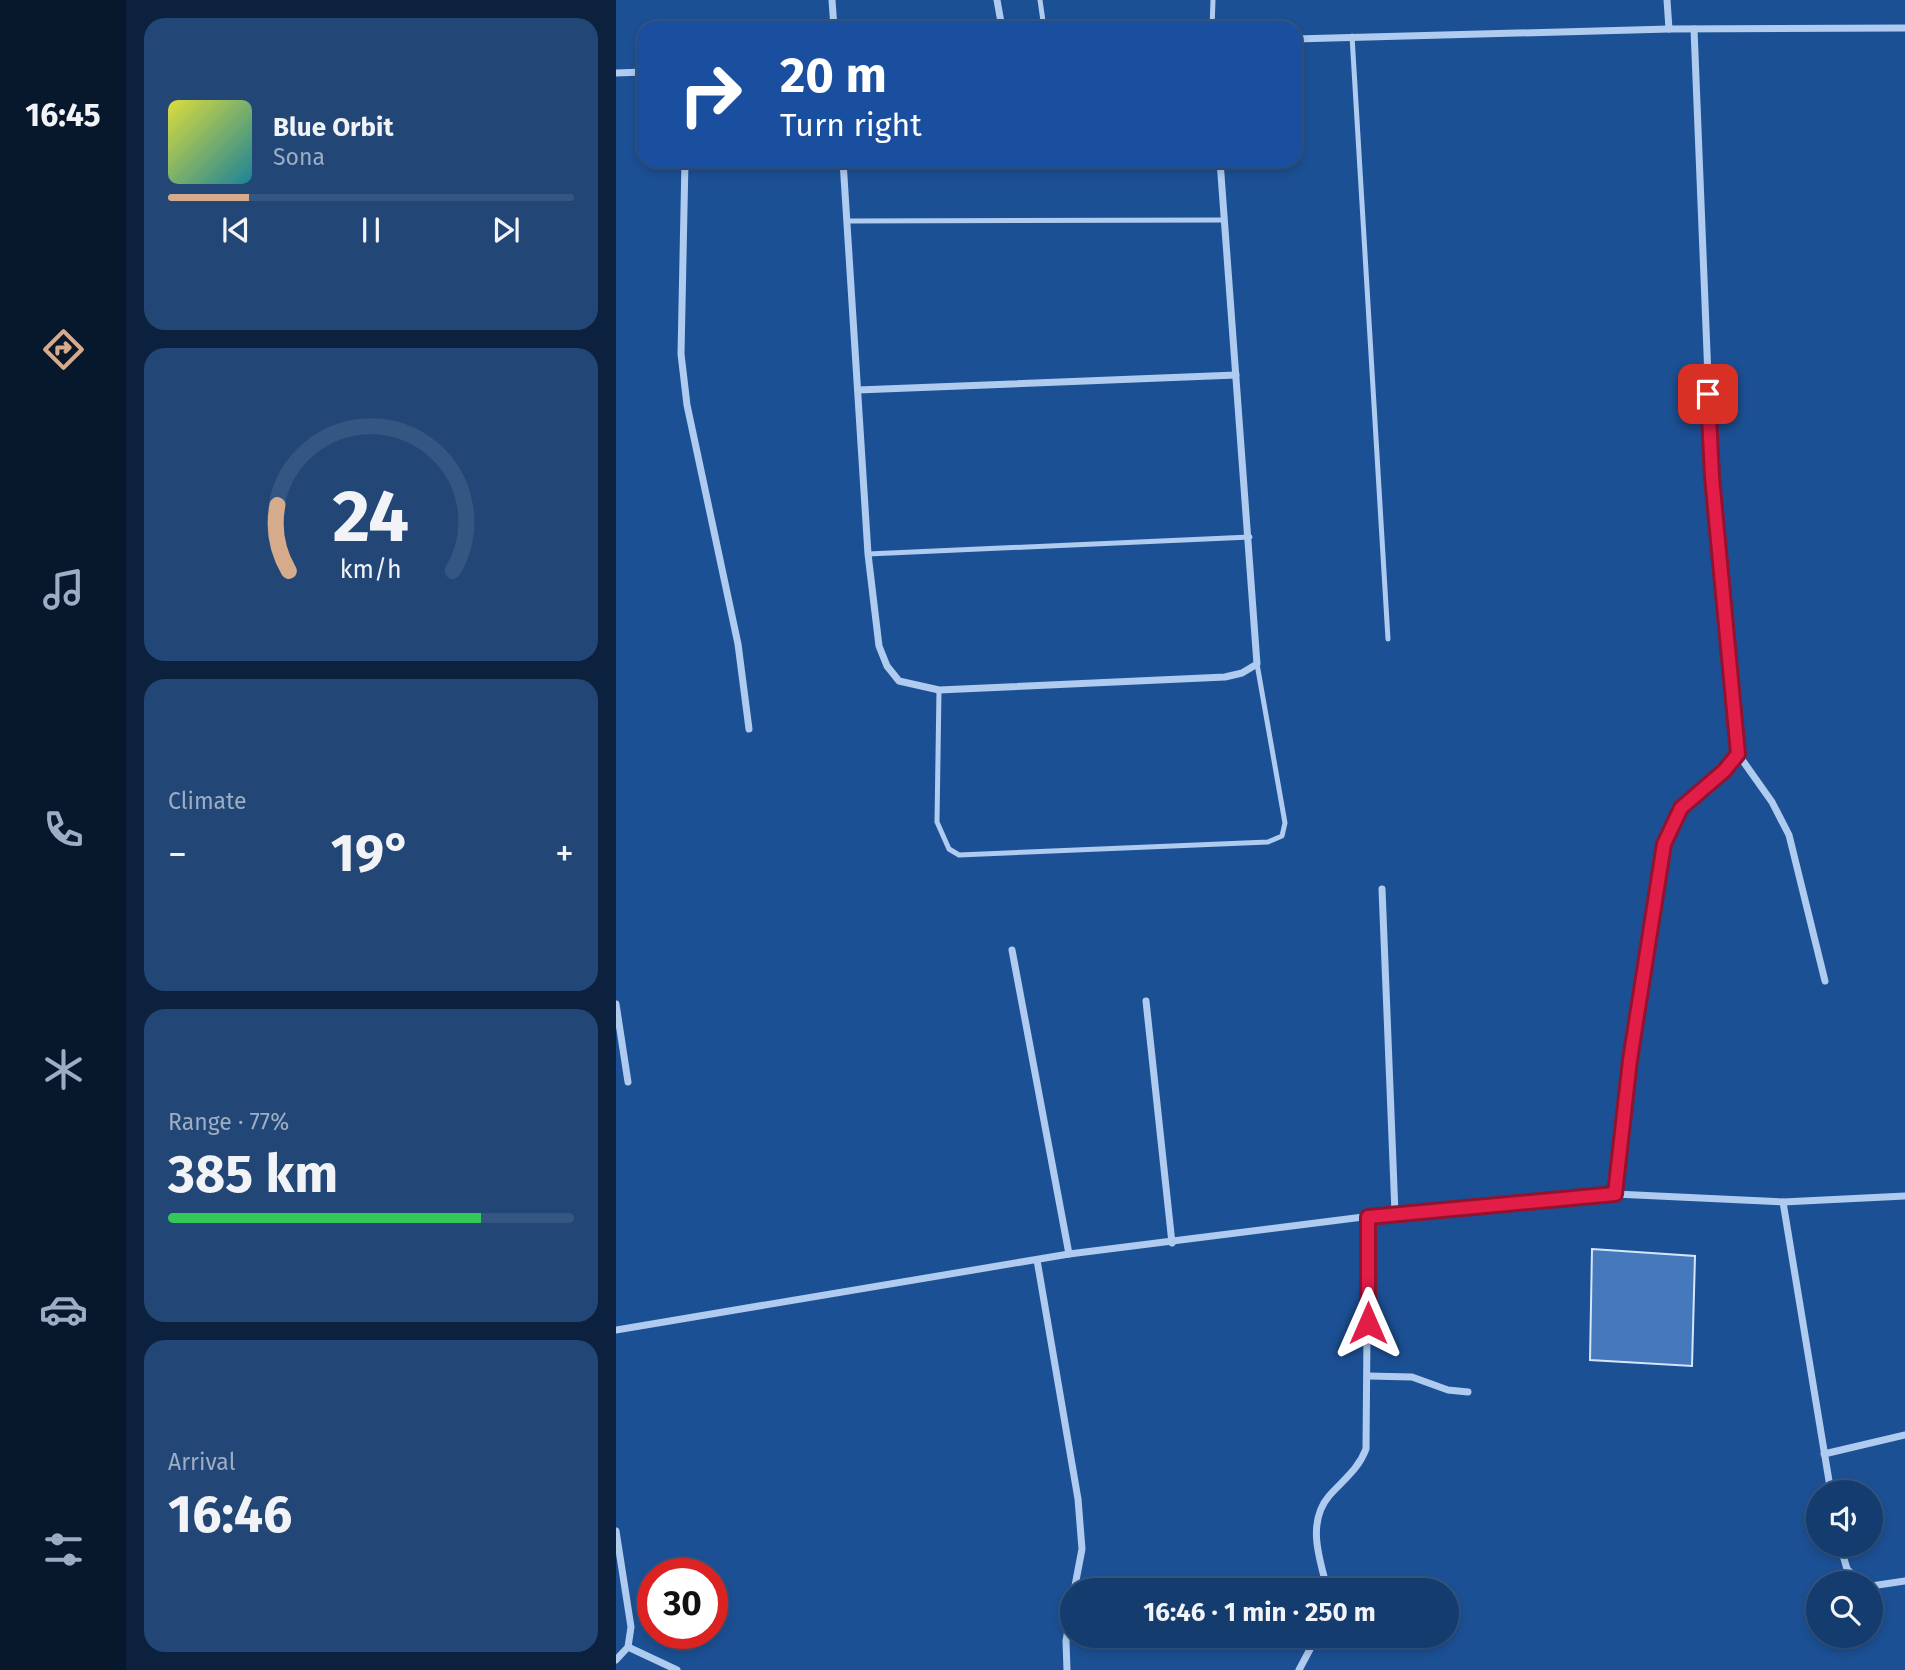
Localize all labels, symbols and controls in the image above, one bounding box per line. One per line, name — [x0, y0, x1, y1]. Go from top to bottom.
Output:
text: 20 m — [780, 46, 887, 105]
icon: right — [665, 49, 756, 140]
text: 16:45 — [25, 96, 101, 134]
text: Turn right — [780, 106, 922, 144]
text: Blue Orbit — [273, 112, 393, 143]
text: Sona — [273, 143, 325, 171]
icon: previous — [217, 211, 255, 249]
icon: pause — [352, 211, 390, 249]
icon: next — [487, 211, 525, 249]
icon: directions — [39, 325, 88, 374]
pin — [1678, 364, 1738, 424]
icon: arrive — [1689, 375, 1727, 413]
text: 24 — [333, 473, 409, 560]
text: km/h — [340, 554, 402, 584]
icon: music — [39, 565, 88, 614]
text: Climate — [168, 787, 247, 815]
icon: phone — [39, 805, 88, 854]
text: 19° — [331, 822, 411, 885]
text: − — [168, 831, 187, 877]
text: + — [555, 831, 574, 877]
icon: climate — [39, 1045, 88, 1094]
text: Range · 77% — [168, 1108, 289, 1136]
text: 385 km — [168, 1143, 338, 1206]
icon: car — [39, 1285, 88, 1334]
position arrow — [1331, 1286, 1405, 1360]
text: Arrival — [168, 1448, 235, 1476]
map controls — [1806, 1480, 1883, 1648]
button: sound — [1806, 1480, 1883, 1557]
text: 16:46 — [168, 1483, 292, 1546]
icon: filters — [39, 1525, 88, 1574]
speed limit sign: 30 — [637, 1558, 728, 1649]
button: search — [1806, 1571, 1883, 1648]
text: 16:46 · 1 min · 250 m — [1143, 1597, 1376, 1628]

